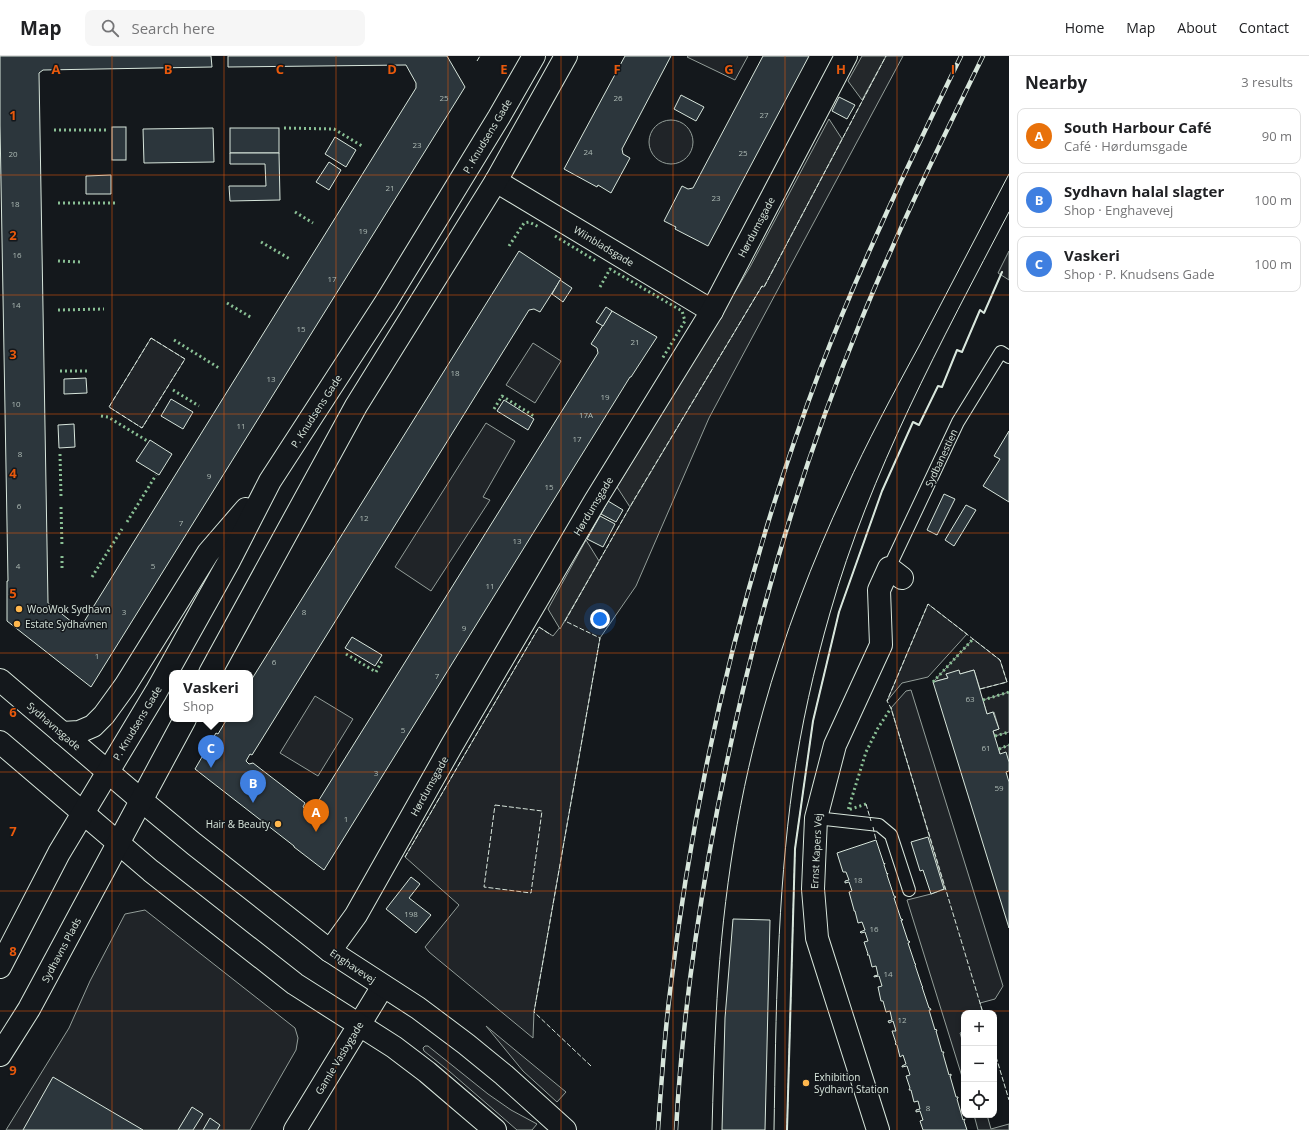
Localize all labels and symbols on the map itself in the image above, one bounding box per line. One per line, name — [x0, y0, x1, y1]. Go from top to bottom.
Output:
text: A — [52, 60, 61, 78]
text: B — [164, 60, 173, 78]
text: C — [276, 60, 284, 78]
text: D — [387, 60, 397, 78]
text: E — [500, 60, 508, 78]
text: F — [613, 60, 621, 78]
text: G — [724, 60, 734, 78]
text: H — [836, 60, 846, 78]
text: I — [951, 60, 955, 78]
house number: 25 — [439, 92, 449, 103]
house number: 26 — [613, 92, 623, 103]
street label: P. Knudsens Gade — [459, 96, 515, 176]
text: 1 — [9, 106, 17, 124]
house number: 27 — [759, 109, 769, 120]
house number: 23 — [412, 139, 422, 150]
house number: 24 — [583, 146, 593, 157]
house number: 25 — [738, 147, 748, 158]
house number: 20 — [8, 148, 18, 159]
house number: 21 — [385, 182, 395, 193]
house number: 23 — [711, 192, 721, 203]
street label: Hørdumsgade — [734, 194, 778, 260]
house number: 18 — [10, 198, 20, 209]
street label: Wiinbladsgade — [571, 222, 637, 270]
house number: 19 — [358, 225, 368, 236]
text: 2 — [9, 226, 17, 244]
house number: 16 — [12, 249, 22, 260]
house number: 17 — [327, 273, 337, 284]
house number: 14 — [11, 299, 21, 310]
house number: 15 — [296, 323, 306, 334]
house number: 21 — [630, 336, 640, 347]
text: 3 — [9, 345, 17, 363]
house number: 18 — [450, 367, 460, 378]
street label: P. Knudsens Gade — [287, 372, 345, 450]
house number: 13 — [266, 373, 276, 384]
house number: 19 — [600, 391, 610, 402]
house number: 10 — [11, 398, 21, 409]
house number: 17A — [579, 409, 594, 420]
house number: 11 — [236, 420, 246, 431]
street label: Sydbanestien — [921, 427, 961, 489]
house number: 17 — [572, 433, 582, 444]
house number: 8 — [18, 448, 23, 459]
text: 4 — [9, 464, 17, 482]
house number: 9 — [207, 470, 212, 481]
street label: Hørdumsgade — [570, 474, 616, 538]
house number: 15 — [544, 481, 554, 492]
house number: 6 — [17, 500, 22, 511]
house number: 12 — [359, 512, 369, 523]
house number: 7 — [179, 517, 184, 528]
house number: 13 — [512, 535, 522, 546]
house number: 4 — [16, 560, 21, 571]
house number: 5 — [151, 560, 156, 571]
house number: 11 — [485, 580, 495, 591]
text: 5 — [9, 584, 17, 602]
place label: WooWok Sydhavn — [27, 602, 111, 616]
marker: WooWok Sydhavn — [14, 604, 24, 614]
house number: 3 — [122, 606, 127, 617]
house number: 8 — [302, 606, 307, 617]
your location — [590, 609, 610, 629]
place label: Estate Sydhavnen — [25, 617, 107, 631]
marker: Estate Sydhavnen — [12, 619, 22, 629]
house number: 9 — [462, 622, 467, 633]
house number: 1 — [95, 650, 99, 661]
house number: 6 — [272, 656, 277, 667]
house number: 7 — [435, 670, 440, 681]
street label: P. Knudsens Gade — [109, 683, 165, 763]
house number: 63 — [965, 693, 975, 704]
street label: Sydhavnsgade — [24, 699, 84, 753]
text: 6 — [9, 703, 17, 721]
house number: 5 — [401, 724, 406, 735]
pin: C — [198, 735, 224, 768]
house number: 61 — [981, 742, 991, 753]
street label: Hørdumsgade — [407, 753, 451, 818]
house number: 3 — [374, 767, 379, 778]
pin: B — [240, 770, 266, 803]
house number: 59 — [994, 782, 1004, 793]
pin: A — [303, 799, 329, 832]
house number: 1 — [344, 813, 348, 824]
street label: Ernst Kapers Vej — [807, 813, 825, 889]
place label: Hair & Beauty — [206, 817, 271, 831]
marker: Hair & Beauty — [273, 819, 283, 829]
text: 7 — [9, 822, 17, 840]
house number: 18 — [853, 874, 863, 885]
house number: 198 — [404, 908, 418, 919]
street label: Sydhavns Plads — [38, 915, 84, 985]
house number: 16 — [869, 923, 879, 934]
text: 8 — [9, 942, 17, 960]
street label: Enghavevej — [327, 946, 379, 986]
house number: 14 — [883, 968, 893, 979]
house number: 12 — [897, 1014, 907, 1025]
street label: Gamle Vasbygade — [312, 1019, 367, 1097]
text: 9 — [9, 1061, 17, 1079]
place label: Exhibition Sydhavn Station — [814, 1070, 889, 1096]
marker: Exhibition Sydhavn Station — [801, 1078, 811, 1088]
house number: 8 — [926, 1102, 931, 1113]

